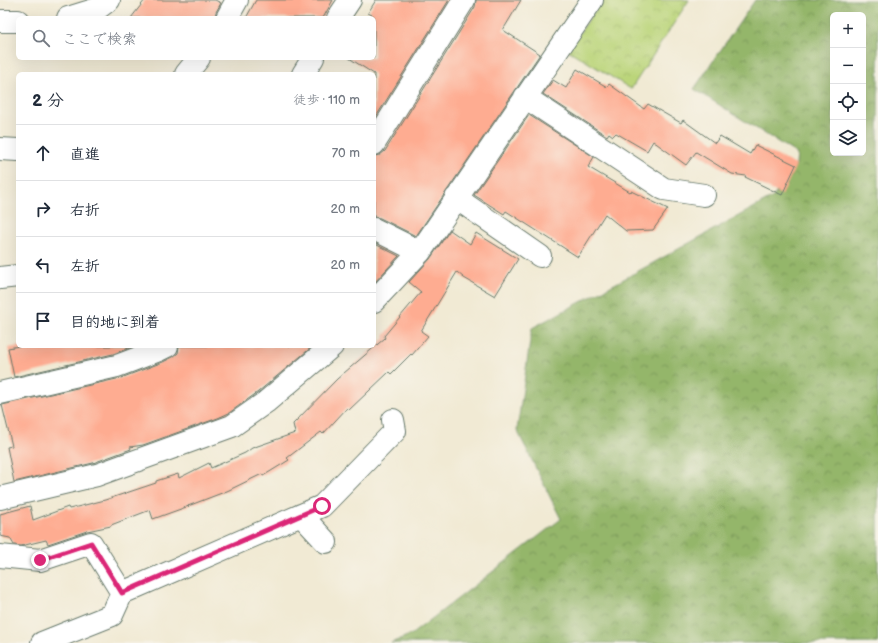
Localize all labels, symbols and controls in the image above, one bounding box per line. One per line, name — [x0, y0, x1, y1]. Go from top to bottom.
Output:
map controls — [830, 12, 866, 156]
button: + — [830, 12, 866, 48]
search box — [16, 16, 376, 60]
icon: search — [30, 27, 52, 49]
text: ここで検索 — [62, 30, 137, 49]
button: − — [830, 48, 866, 84]
button: locate — [830, 84, 866, 120]
text: 2 分 — [32, 91, 64, 111]
text: 徒歩 · 110 m — [294, 92, 360, 108]
button: layers — [830, 120, 866, 156]
icon: ahead — [32, 142, 54, 164]
text: 直進 — [70, 145, 100, 164]
text: 70 m — [332, 145, 360, 161]
icon: right — [32, 198, 54, 220]
text: 右折 — [70, 201, 100, 220]
text: 20 m — [330, 201, 360, 217]
icon: left — [32, 254, 54, 276]
text: 左折 — [70, 257, 100, 276]
text: 20 m — [330, 257, 360, 273]
icon: arrive — [32, 310, 54, 332]
text: 目的地に到着 — [70, 313, 160, 332]
route start — [313, 497, 331, 515]
route end — [31, 551, 49, 569]

